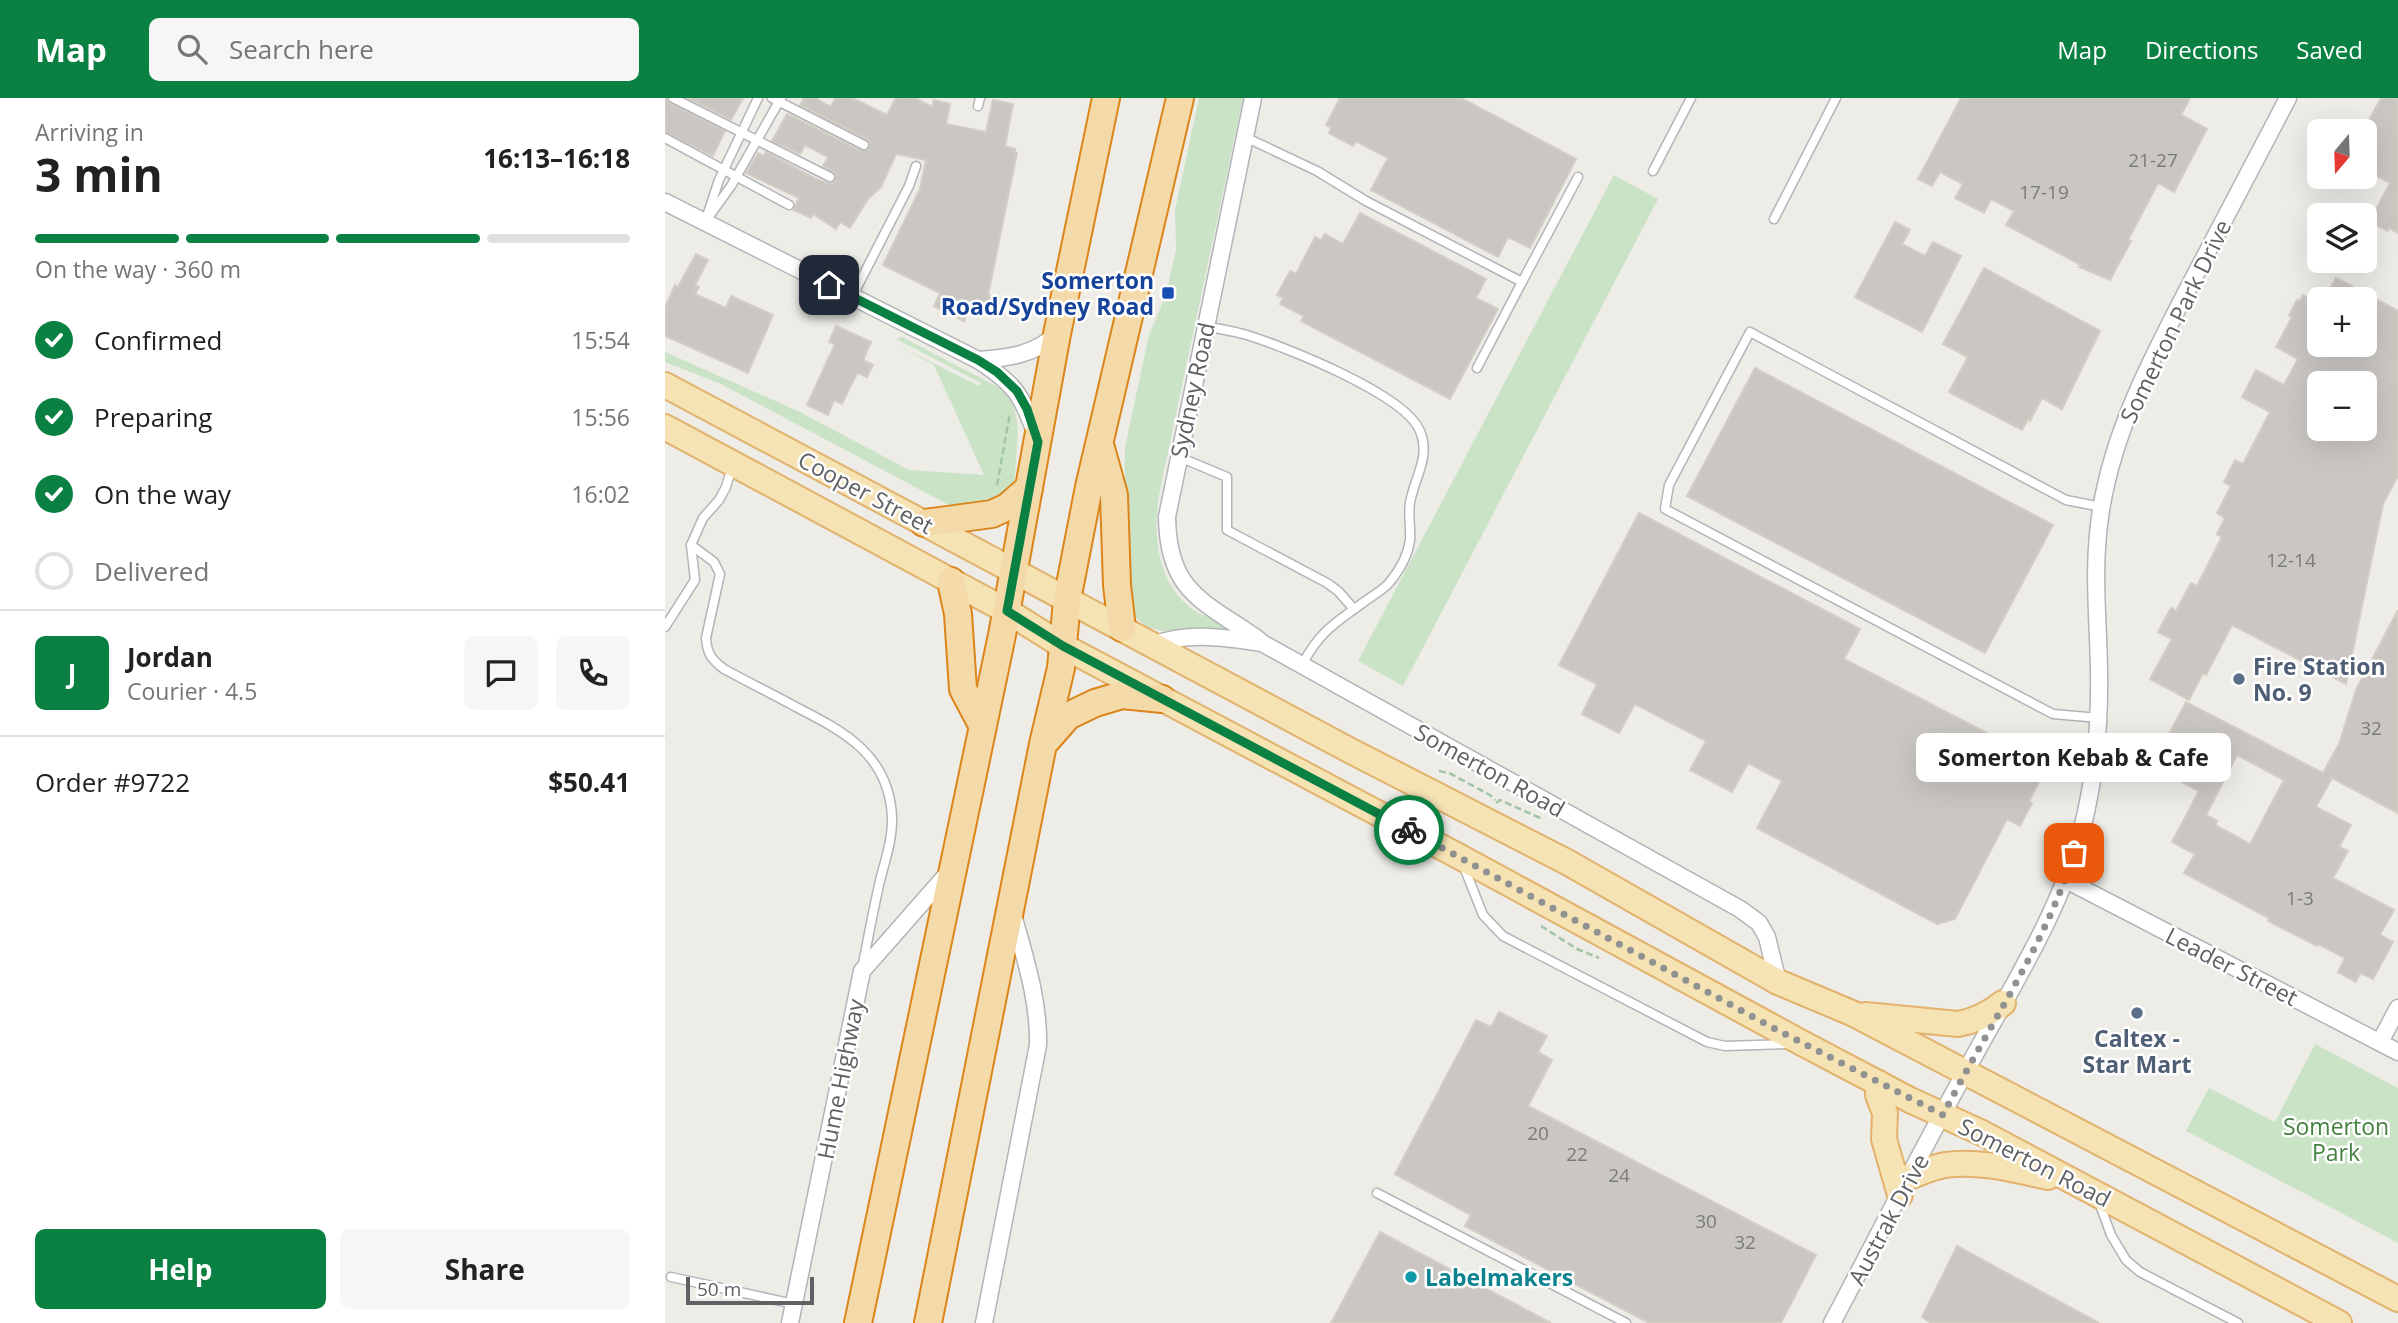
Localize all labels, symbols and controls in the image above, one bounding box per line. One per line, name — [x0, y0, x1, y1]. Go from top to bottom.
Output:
search box — [149, 18, 639, 81]
text: Map — [35, 27, 107, 72]
icon: search — [173, 30, 211, 68]
text: Search here — [229, 31, 374, 67]
text: Map — [2057, 33, 2107, 66]
text: Directions — [2145, 33, 2258, 66]
text: Saved — [2296, 33, 2363, 66]
text: Arriving in — [35, 116, 144, 148]
north arrow — [2307, 119, 2377, 189]
map controls — [2307, 119, 2377, 441]
text: 16:13–16:18 — [483, 140, 630, 176]
text: 3 min — [35, 143, 163, 205]
house number: 21-27 — [2128, 147, 2178, 173]
house number: 17-19 — [2019, 179, 2069, 205]
button: layers — [2307, 203, 2377, 273]
street label: Somerton Park Drive — [2112, 214, 2238, 428]
text: On the way · 360 m — [35, 253, 241, 285]
pin — [799, 255, 859, 315]
place label: Somerton Road/Sydney Road — [941, 264, 1154, 322]
icon: home — [810, 266, 848, 304]
marker: Somerton Road/Sydney Road — [1160, 285, 1176, 301]
button: + — [2307, 287, 2377, 357]
street label: Sydney Road — [1162, 319, 1222, 461]
icon: check — [35, 321, 73, 359]
text: Confirmed — [94, 322, 222, 358]
text: 15:54 — [571, 324, 630, 356]
button: − — [2307, 371, 2377, 441]
icon: check — [35, 398, 73, 436]
text: Preparing — [94, 399, 212, 435]
text: 15:56 — [571, 401, 630, 433]
street label: Cooper Street — [793, 443, 939, 541]
icon: check — [35, 475, 73, 513]
text: On the way — [94, 476, 231, 512]
text: 16:02 — [571, 478, 630, 510]
house number: 12-14 — [2266, 547, 2316, 573]
text: Delivered — [94, 553, 209, 589]
button: chat — [464, 636, 538, 710]
button: phone — [556, 636, 630, 710]
text: Jordan — [127, 639, 213, 675]
place label: Fire Station No. 9 — [2253, 650, 2386, 708]
text: J — [68, 655, 76, 691]
marker: Fire Station No. 9 — [2231, 671, 2247, 687]
text: Courier · 4.5 — [127, 675, 257, 707]
house number: 32 — [2360, 715, 2382, 741]
street label: Somerton Road — [1409, 716, 1571, 824]
callout: Somerton Kebab & Cafe — [1917, 734, 2231, 783]
text: Somerton Kebab & Cafe — [1938, 741, 2209, 773]
text: Order #9722 — [35, 764, 190, 800]
text: $50.41 — [548, 764, 630, 800]
courier — [1374, 795, 1444, 865]
icon: bike — [1390, 811, 1428, 849]
pin — [2044, 823, 2104, 883]
icon: bag — [2055, 834, 2093, 872]
house number: 1-3 — [2286, 885, 2314, 911]
street label: Leader Street — [2160, 919, 2304, 1013]
street label: Hume Highway — [809, 996, 871, 1162]
marker: Caltex - Star Mart — [2129, 1005, 2145, 1021]
place label: Caltex - Star Mart — [2083, 1022, 2191, 1080]
street label: Somerton Road — [1953, 1110, 2117, 1214]
park label: Somerton Park — [2283, 1110, 2389, 1168]
house number: 20 — [1527, 1120, 1549, 1146]
house number: 22 — [1566, 1141, 1588, 1167]
street label: Austrak Drive — [1840, 1148, 1936, 1290]
house number: 24 — [1608, 1162, 1630, 1188]
house number: 30 — [1695, 1208, 1717, 1234]
button: Help — [35, 1229, 326, 1309]
button: Share — [340, 1229, 630, 1309]
house number: 32 — [1734, 1229, 1756, 1255]
place label: Labelmakers — [1425, 1261, 1573, 1293]
marker: Labelmakers — [1403, 1269, 1419, 1285]
scale bar — [686, 1274, 814, 1306]
text: 50 m — [697, 1276, 741, 1302]

